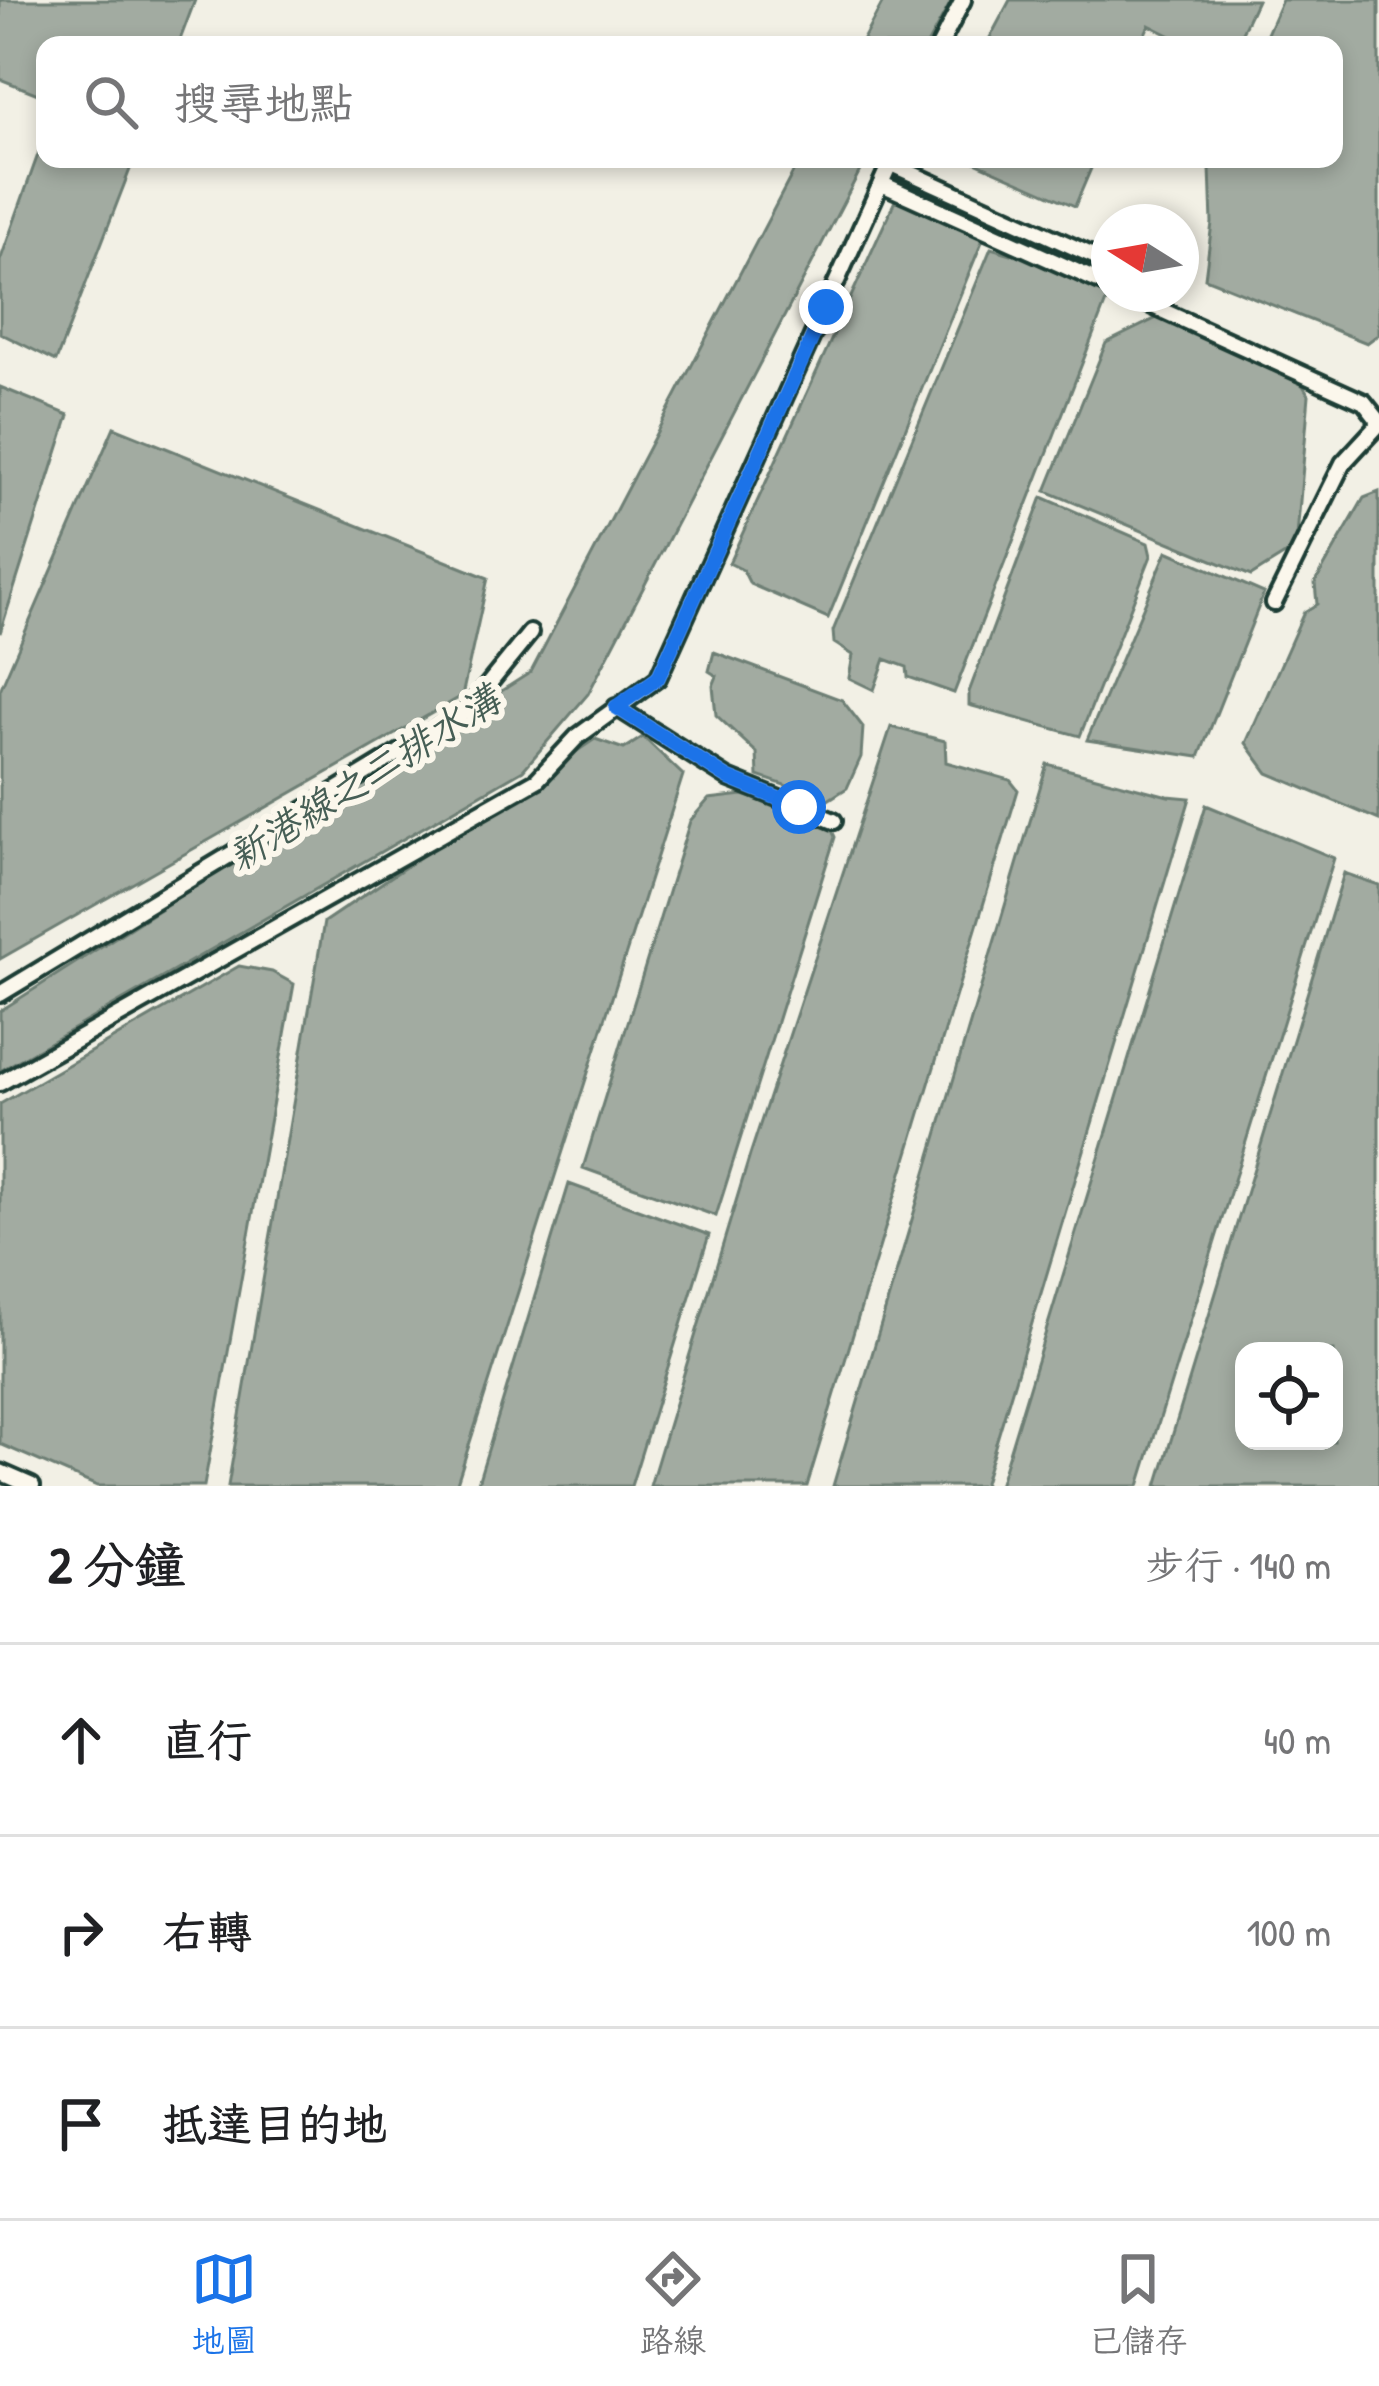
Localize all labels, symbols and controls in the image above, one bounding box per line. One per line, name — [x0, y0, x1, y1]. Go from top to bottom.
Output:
search box — [36, 36, 1343, 168]
icon: search — [78, 69, 144, 135]
text: 搜尋地點 — [174, 72, 354, 133]
north arrow — [1091, 204, 1199, 312]
route end — [799, 280, 853, 334]
water label: 新港線之二排水溝 — [217, 670, 512, 882]
route start — [772, 780, 826, 834]
map controls — [1235, 1342, 1343, 1450]
button: locate — [1235, 1342, 1343, 1450]
text: 2 分鐘 — [48, 1530, 186, 1599]
text: 步行 · 140 m — [1146, 1538, 1331, 1591]
icon: ahead — [48, 1707, 114, 1773]
text: 直行 — [162, 1709, 252, 1770]
text: 40 m — [1263, 1713, 1331, 1766]
icon: right — [48, 1899, 114, 1965]
text: 右轉 — [162, 1901, 252, 1962]
text: 100 m — [1246, 1905, 1331, 1958]
icon: arrive — [48, 2091, 114, 2157]
text: 抵達目的地 — [162, 2093, 387, 2154]
tab: 地圖 — [191, 2246, 257, 2362]
tab: 路線 — [640, 2246, 706, 2362]
tab: 已儲存 — [1089, 2246, 1188, 2362]

